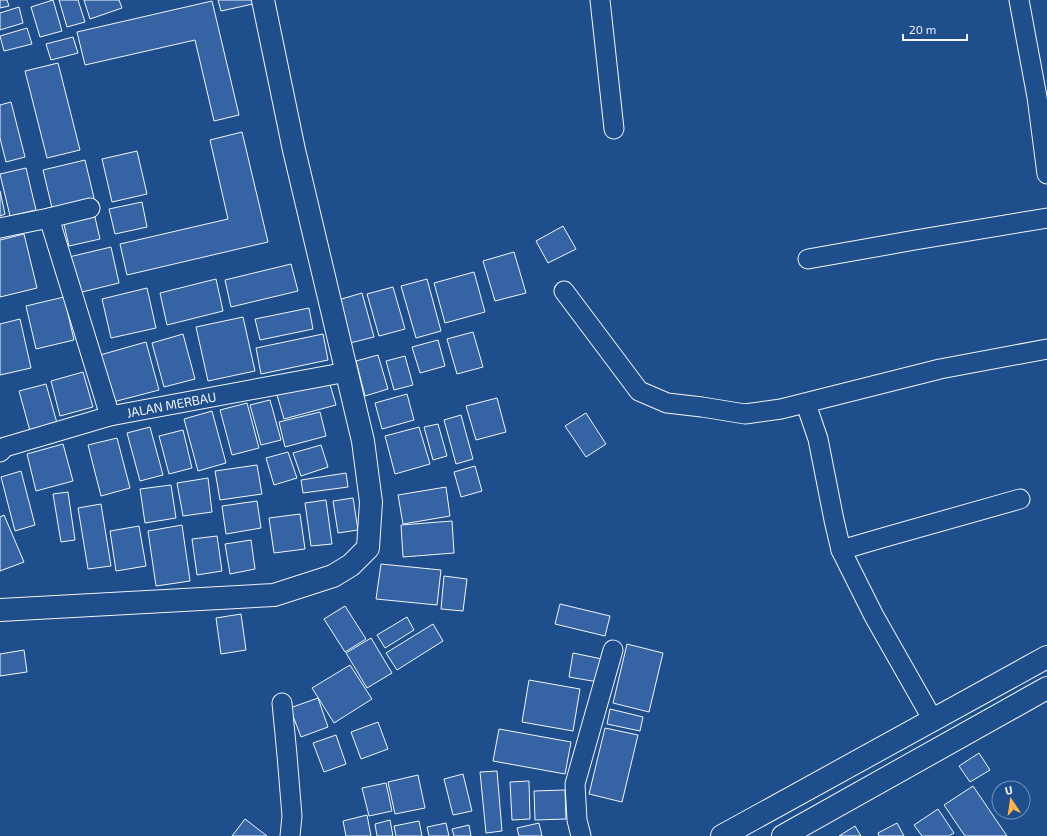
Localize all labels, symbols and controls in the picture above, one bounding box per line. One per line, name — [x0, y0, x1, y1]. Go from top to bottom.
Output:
scale bar — [903, 16, 967, 42]
text: 20 m — [909, 22, 936, 36]
street label: JALAN MERBAU — [125, 388, 218, 421]
north arrow — [991, 780, 1031, 820]
text: U — [1003, 783, 1014, 797]

